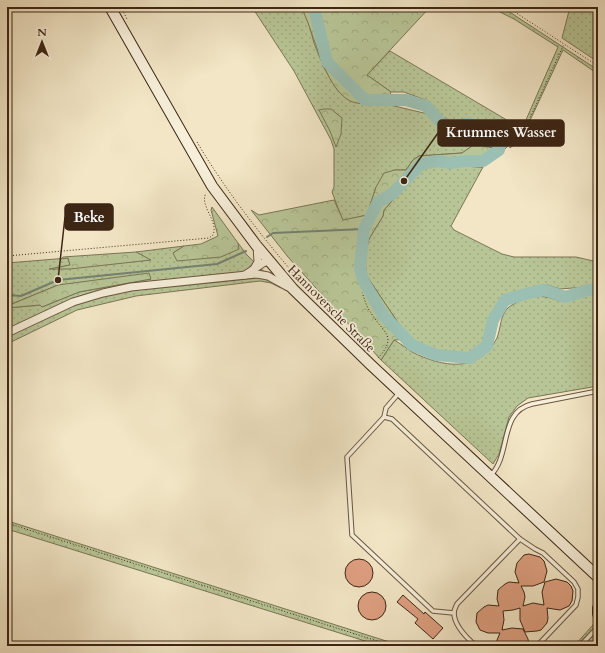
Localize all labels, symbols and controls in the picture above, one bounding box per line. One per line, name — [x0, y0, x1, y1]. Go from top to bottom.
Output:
north arrow — [22, 22, 62, 62]
text: N — [37, 25, 47, 40]
callout: Krummes Wasser — [438, 120, 564, 146]
text: Krummes Wasser — [446, 123, 557, 142]
callout: Beke — [65, 204, 113, 230]
text: Beke — [73, 208, 105, 227]
street label: Hannoversche Straße — [284, 261, 379, 356]

